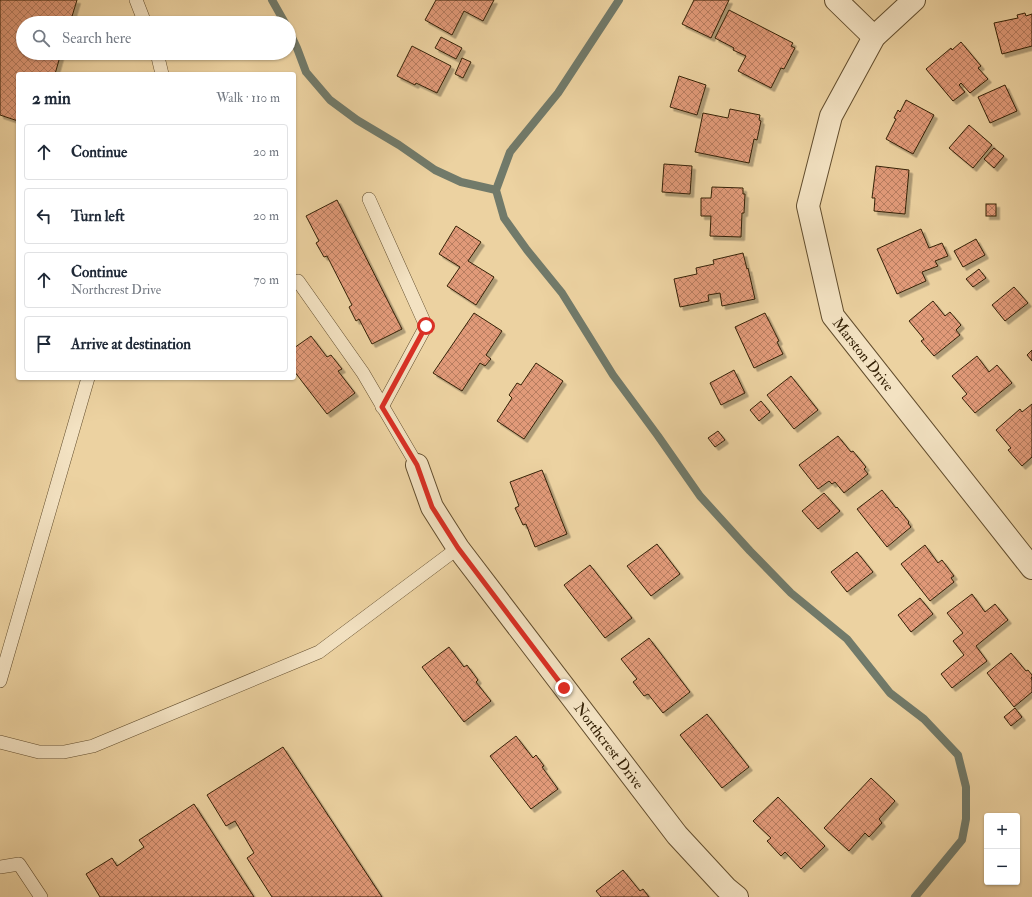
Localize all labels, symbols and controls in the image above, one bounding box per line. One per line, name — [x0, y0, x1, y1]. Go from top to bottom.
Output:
search box — [16, 16, 296, 60]
icon: search — [30, 27, 52, 49]
text: Search here — [62, 29, 131, 48]
text: 2 min — [32, 88, 71, 109]
text: Walk · 110 m — [216, 90, 280, 106]
icon: ahead — [33, 141, 55, 163]
text: Continue — [71, 143, 127, 162]
text: 20 m — [253, 144, 279, 160]
icon: left — [33, 205, 55, 227]
text: Turn left — [71, 207, 125, 226]
text: 20 m — [253, 208, 279, 224]
text: Continue — [71, 263, 127, 282]
icon: ahead — [33, 269, 55, 291]
text: 70 m — [254, 272, 279, 288]
text: Northcrest Drive — [71, 282, 161, 298]
street label: Marston Drive — [828, 314, 898, 395]
route start — [417, 317, 435, 335]
icon: arrive — [33, 333, 55, 355]
text: Arrive at destination — [71, 335, 191, 354]
route end — [555, 679, 573, 697]
street label: Northcrest Drive — [569, 699, 648, 793]
map controls — [984, 813, 1020, 885]
button: + — [984, 813, 1020, 849]
button: − — [984, 849, 1020, 885]

